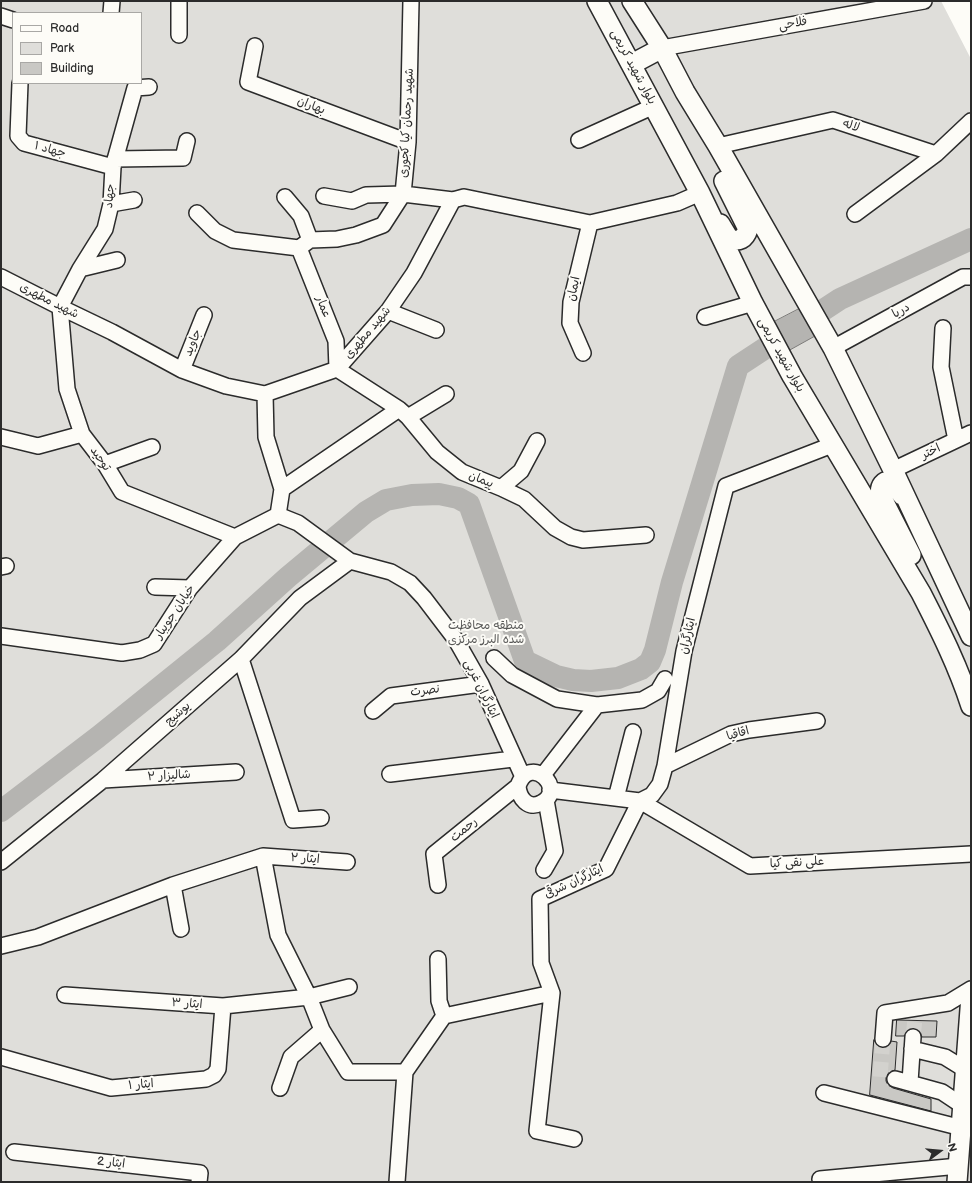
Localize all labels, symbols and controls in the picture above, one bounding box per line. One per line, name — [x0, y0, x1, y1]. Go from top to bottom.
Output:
legend — [12, 12, 142, 84]
street label: فلاحی — [777, 14, 809, 34]
text: Road — [50, 21, 79, 36]
street label: بلوار شهید کریمی — [607, 27, 659, 107]
text: Park — [50, 41, 74, 56]
text: Building — [50, 61, 94, 76]
street label: شهید رحمان کیا کجوری — [397, 68, 417, 178]
street label: بهاران — [295, 94, 327, 118]
street label: لاله — [841, 116, 861, 136]
street label: جهاد ۱ — [33, 139, 67, 161]
street label: جهاد — [102, 183, 118, 209]
street label: ایمان — [564, 275, 584, 303]
street label: شهید مطهری — [17, 280, 81, 322]
street label: عمار — [312, 294, 334, 320]
street label: دریا — [890, 300, 912, 322]
street label: شهید مطهری — [342, 304, 394, 362]
street label: بلوار شهید کریمی — [755, 315, 807, 395]
street label: جاوید — [181, 327, 205, 359]
street label: اختر — [919, 441, 943, 463]
street label: توحید — [86, 444, 114, 474]
street label: پیمان — [466, 469, 496, 491]
street label: خیابان جویبار — [152, 582, 198, 642]
street label: ایثارگران — [677, 616, 699, 656]
park label: منطقه محافظت شده البرز مرکزی — [448, 619, 524, 647]
street label: ایثارگران غربی — [461, 657, 501, 721]
street label: نصرت — [409, 682, 441, 700]
street label: یوشیج — [162, 699, 194, 729]
street label: اقاقیا — [725, 724, 751, 744]
street label: شالیزار ۲ — [147, 768, 191, 784]
street label: رحمت — [447, 815, 481, 845]
street label: ایثار ۲ — [290, 851, 320, 867]
street label: علی نقی کیا — [770, 854, 824, 872]
street label: ایثارگران شرقی — [542, 862, 606, 902]
street label: ایثار ۳ — [171, 996, 203, 1012]
street label: ایثار ۱ — [128, 1077, 154, 1093]
north arrow — [920, 1131, 960, 1171]
text: N — [945, 1142, 959, 1153]
street label: ایثار 2 — [96, 1154, 126, 1172]

